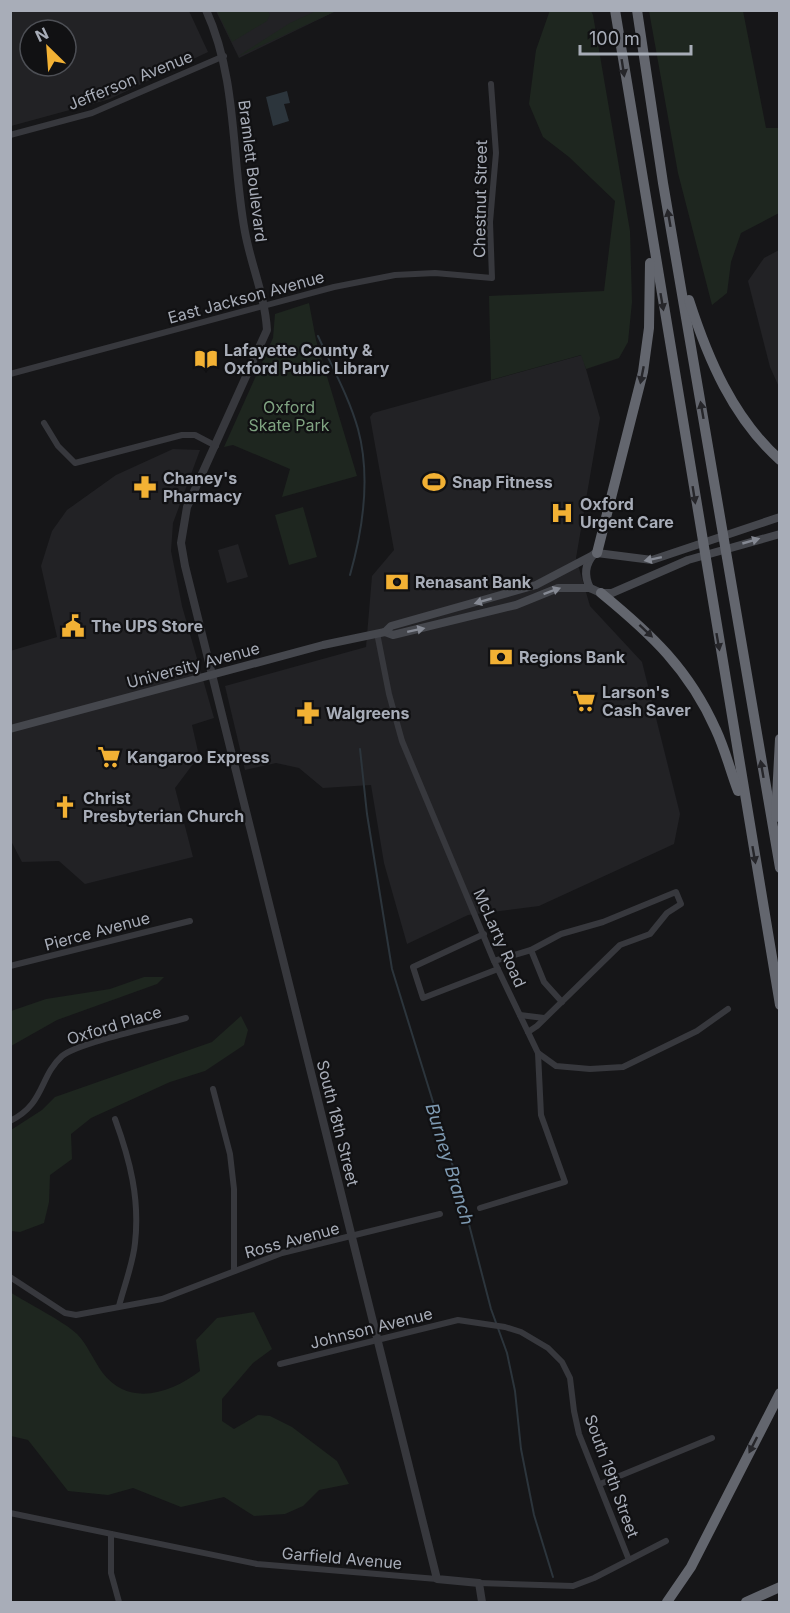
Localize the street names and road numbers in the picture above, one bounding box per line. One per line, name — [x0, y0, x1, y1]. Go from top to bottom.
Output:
street label: Jefferson Avenue — [65, 46, 195, 114]
street label: Bramlett Boulevard — [234, 99, 272, 243]
street label: Chestnut Street — [469, 140, 491, 258]
street label: East Jackson Avenue — [166, 267, 326, 327]
street label: University Avenue — [124, 638, 262, 692]
street label: McLarty Road — [469, 886, 531, 990]
street label: Pierce Avenue — [42, 907, 152, 955]
street label: Oxford Place — [64, 1001, 164, 1049]
street label: South 18th Street — [313, 1058, 363, 1188]
street label: Ross Avenue — [242, 1218, 342, 1262]
street label: Johnson Avenue — [308, 1303, 434, 1353]
street label: South 19th Street — [580, 1412, 644, 1540]
street label: Garfield Avenue — [281, 1543, 403, 1573]

